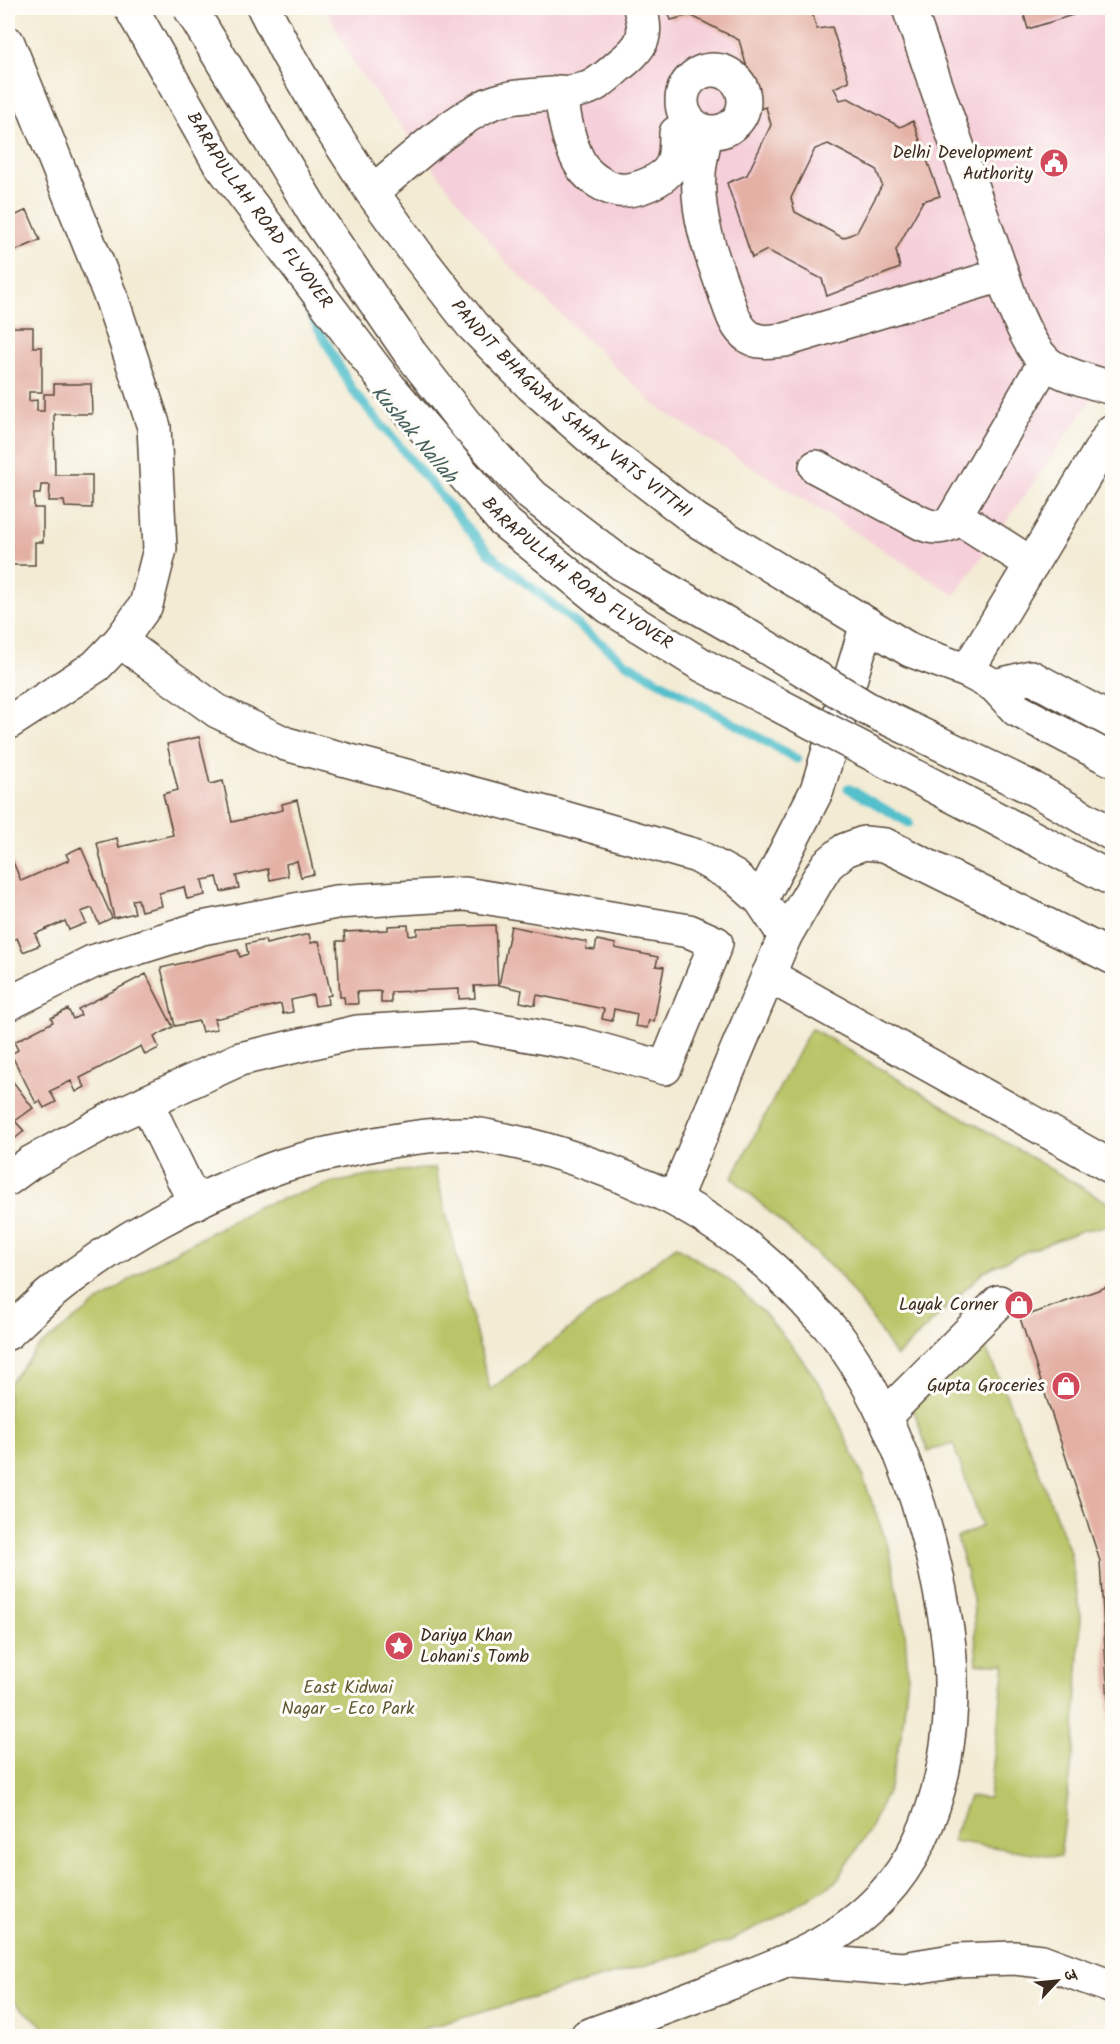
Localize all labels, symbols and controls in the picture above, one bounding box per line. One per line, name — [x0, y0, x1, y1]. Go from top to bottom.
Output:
street label: BARAPULLAH ROAD FLYOVER — [178, 106, 340, 315]
place label: Delhi Development Authority — [892, 139, 1034, 189]
public building icon: Delhi Development Authority — [1038, 147, 1070, 179]
street label: PANDIT BHAGWAN SAHAY VATS VITTHI — [443, 294, 698, 526]
water label: Kushak Nallah — [362, 379, 465, 493]
street label: BARAPULLAH ROAD FLYOVER — [474, 490, 678, 658]
shop icon: Layak Corner — [1003, 1289, 1035, 1321]
place label: Layak Corner — [899, 1291, 999, 1320]
shop icon: Gupta Groceries — [1050, 1370, 1082, 1402]
place label: Gupta Groceries — [927, 1372, 1045, 1401]
place label: Dariya Khan Lohani's Tomb — [420, 1622, 530, 1672]
place icon: Dariya Khan Lohani's Tomb — [383, 1630, 415, 1662]
park label: East Kidwai Nagar - Eco Park — [282, 1674, 415, 1724]
north arrow — [1027, 1951, 1087, 2011]
text: उ — [1056, 1965, 1084, 1988]

